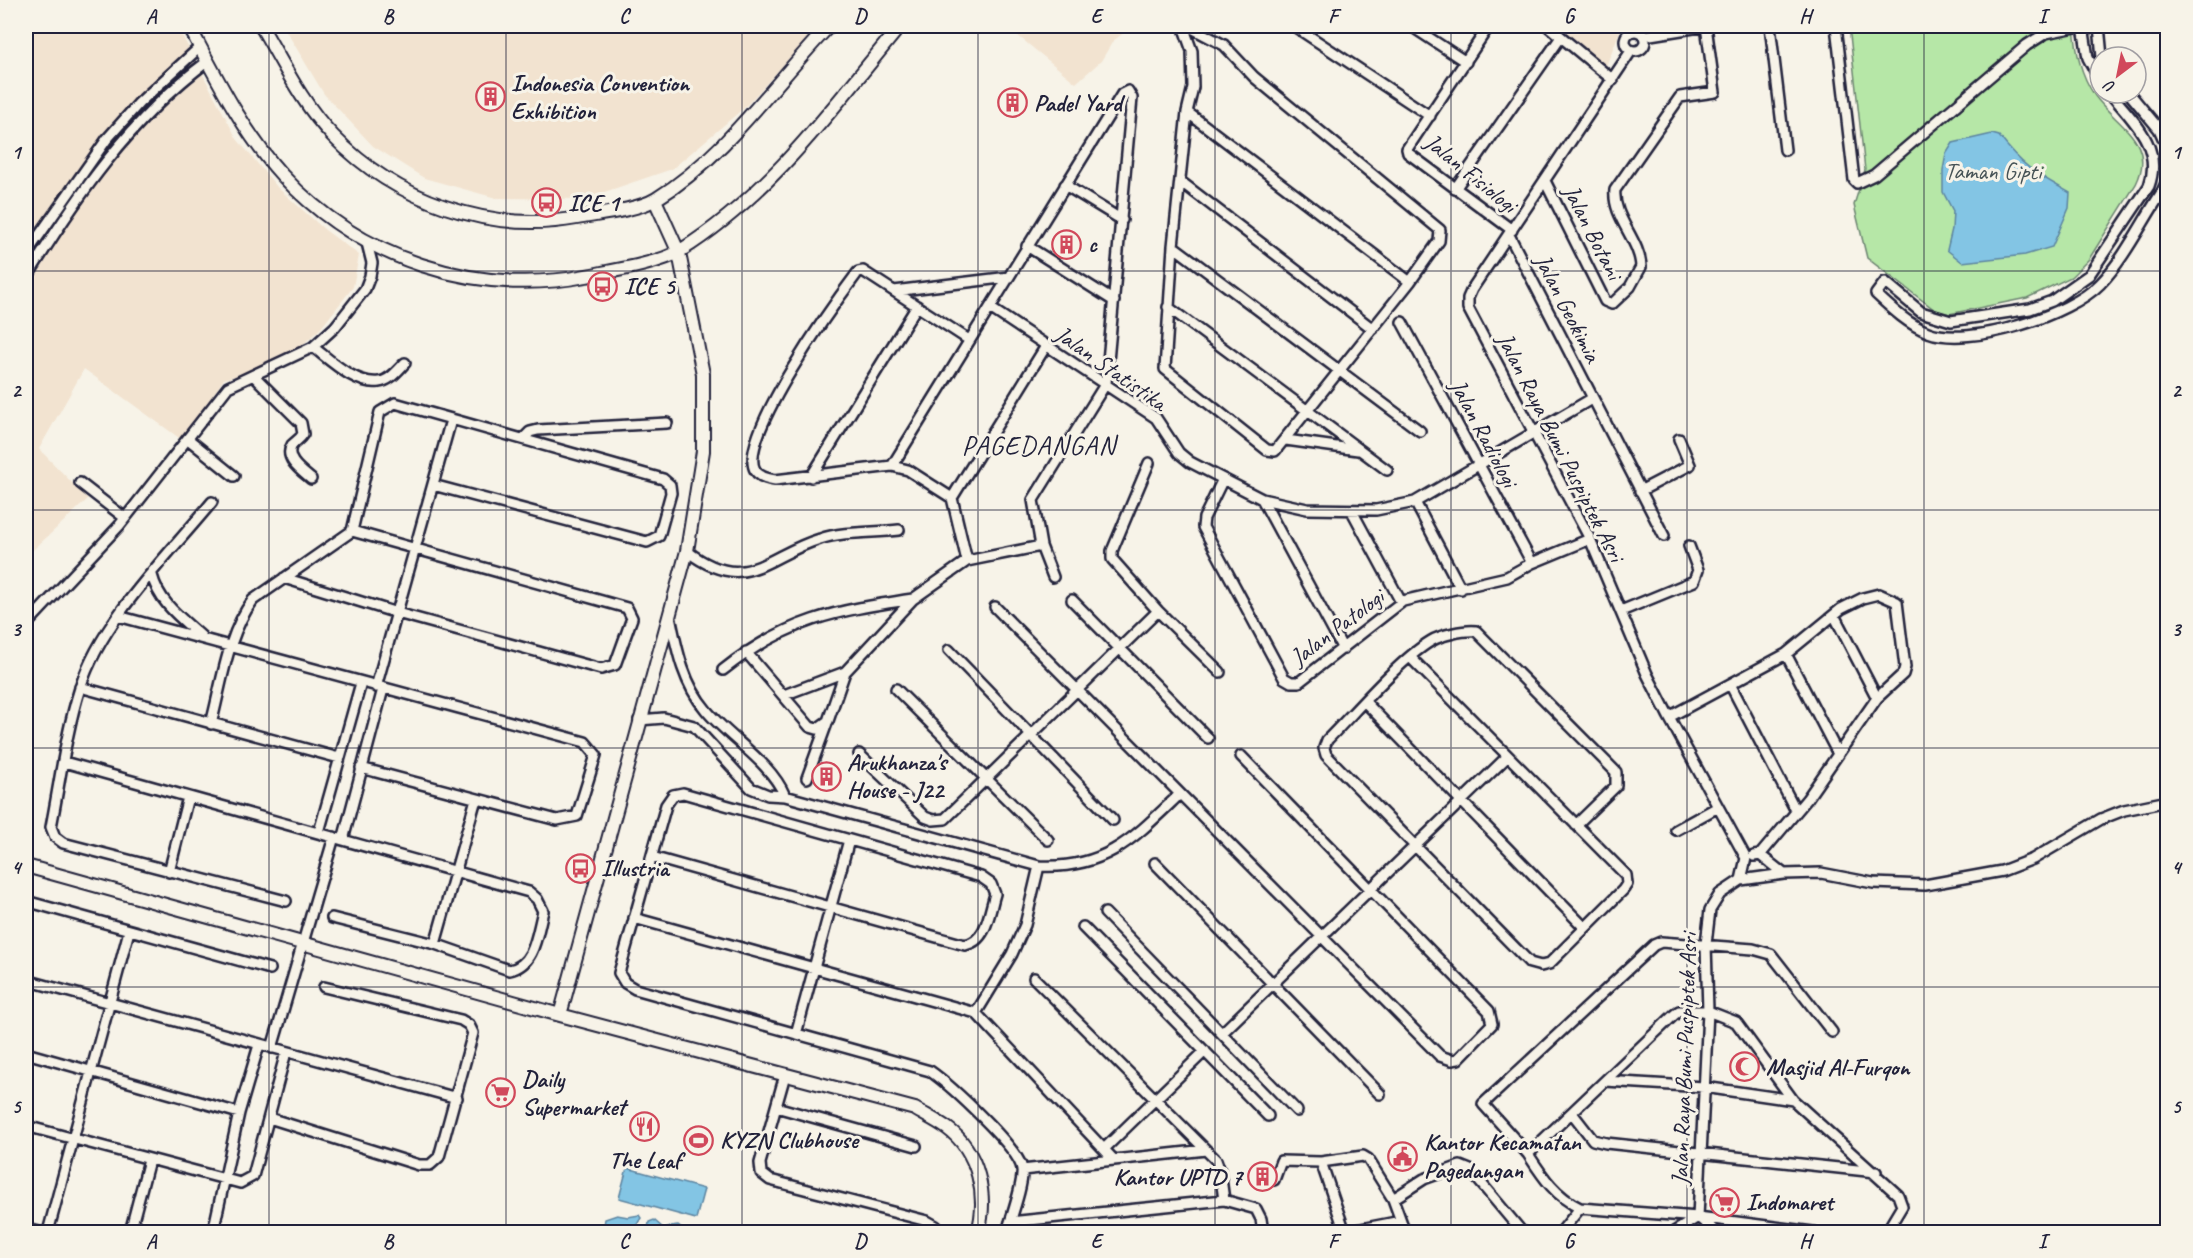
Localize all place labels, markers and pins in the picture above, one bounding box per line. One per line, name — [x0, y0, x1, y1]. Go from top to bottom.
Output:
place label: Indonesia Convention Exhibition — [511, 68, 691, 126]
building icon: Indonesia Convention Exhibition — [474, 81, 506, 113]
building icon: Padel Yard — [997, 87, 1029, 119]
place label: Padel Yard — [1034, 88, 1126, 118]
bus stop icon: ICE 1 — [531, 187, 563, 219]
place label: ICE 1 — [568, 188, 622, 218]
building icon: c — [1051, 228, 1083, 260]
place label: c — [1088, 229, 1098, 259]
bus stop icon: ICE 5 — [587, 270, 619, 302]
place label: ICE 5 — [624, 271, 677, 301]
place label: Arukhanza's House - J22 — [847, 747, 949, 805]
building icon: Arukhanza's House - J22 — [810, 760, 842, 792]
bus stop icon: Illustria — [564, 852, 596, 884]
place label: Illustria — [601, 853, 670, 883]
mosque icon: Masjid Al-Furqon — [1729, 1051, 1761, 1083]
place label: Masjid Al-Furqon — [1766, 1052, 1911, 1082]
place label: Daily Supermarket — [522, 1064, 629, 1122]
supermarket icon: Daily Supermarket — [485, 1077, 517, 1109]
restaurant icon: The Leaf — [629, 1111, 661, 1143]
sports icon: KYZN Clubhouse — [683, 1124, 715, 1156]
place label: KYZN Clubhouse — [720, 1125, 860, 1155]
place label: Kantor Kecamatan Pagedangan — [1424, 1127, 1582, 1185]
public building icon: Kantor Kecamatan Pagedangan — [1387, 1140, 1419, 1172]
place label: The Leaf — [609, 1145, 687, 1175]
building icon: Kantor UPTD 7 — [1247, 1161, 1279, 1193]
place label: Kantor UPTD 7 — [1114, 1162, 1244, 1192]
supermarket icon: Indomaret — [1709, 1186, 1741, 1218]
place label: Indomaret — [1746, 1187, 1836, 1217]

